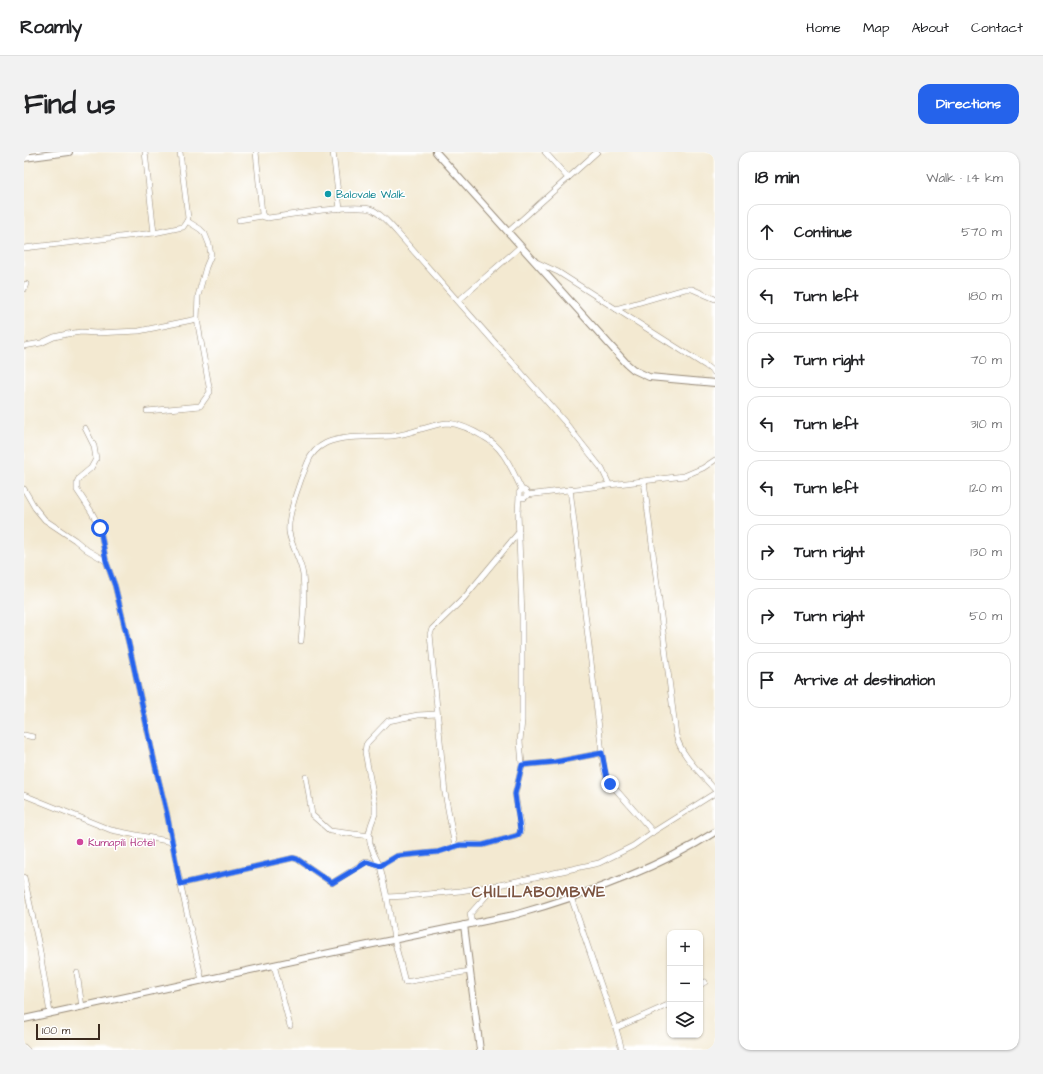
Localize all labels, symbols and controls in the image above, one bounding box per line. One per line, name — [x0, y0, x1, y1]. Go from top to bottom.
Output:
text: Roamly — [20, 14, 82, 41]
text: Home — [806, 18, 841, 38]
text: Map — [863, 18, 889, 38]
text: About — [911, 18, 949, 38]
text: Contact — [971, 18, 1023, 38]
button: Directions — [918, 84, 1019, 124]
text: Find us — [24, 85, 115, 124]
text: 18 min — [755, 166, 799, 190]
text: Walk · 1.4 km — [926, 169, 1003, 187]
place label: Balovale Walk — [336, 187, 405, 202]
marker: Balovale Walk — [323, 189, 333, 199]
icon: ahead — [756, 221, 778, 243]
text: Continue — [794, 222, 852, 243]
text: 570 m — [961, 223, 1002, 241]
icon: left — [756, 285, 778, 307]
text: Turn left — [794, 286, 858, 307]
text: 180 m — [968, 287, 1002, 305]
icon: right — [756, 349, 778, 371]
text: Turn right — [794, 350, 865, 371]
text: 70 m — [970, 351, 1002, 369]
icon: left — [756, 413, 778, 435]
text: Turn left — [794, 414, 858, 435]
text: 310 m — [970, 415, 1002, 433]
icon: left — [756, 477, 778, 499]
text: Turn left — [794, 478, 858, 499]
text: 120 m — [969, 479, 1002, 497]
route start — [91, 519, 109, 537]
icon: right — [756, 541, 778, 563]
text: Turn right — [794, 542, 865, 563]
text: 130 m — [970, 543, 1002, 561]
icon: right — [756, 605, 778, 627]
text: Turn right — [794, 606, 865, 627]
text: 50 m — [969, 607, 1002, 625]
icon: arrive — [756, 669, 778, 691]
text: Arrive at destination — [794, 670, 935, 691]
route end — [601, 775, 619, 793]
place label: Kumapili Hotel — [88, 835, 155, 850]
marker: Kumapili Hotel — [75, 837, 85, 847]
district label: CHILILABOMBWE — [472, 882, 606, 903]
map controls — [667, 930, 703, 1038]
button: + — [667, 930, 703, 966]
button: − — [667, 966, 703, 1002]
button: layers — [667, 1002, 703, 1038]
scale bar — [36, 1022, 100, 1041]
text: 100 m — [42, 1023, 70, 1038]

